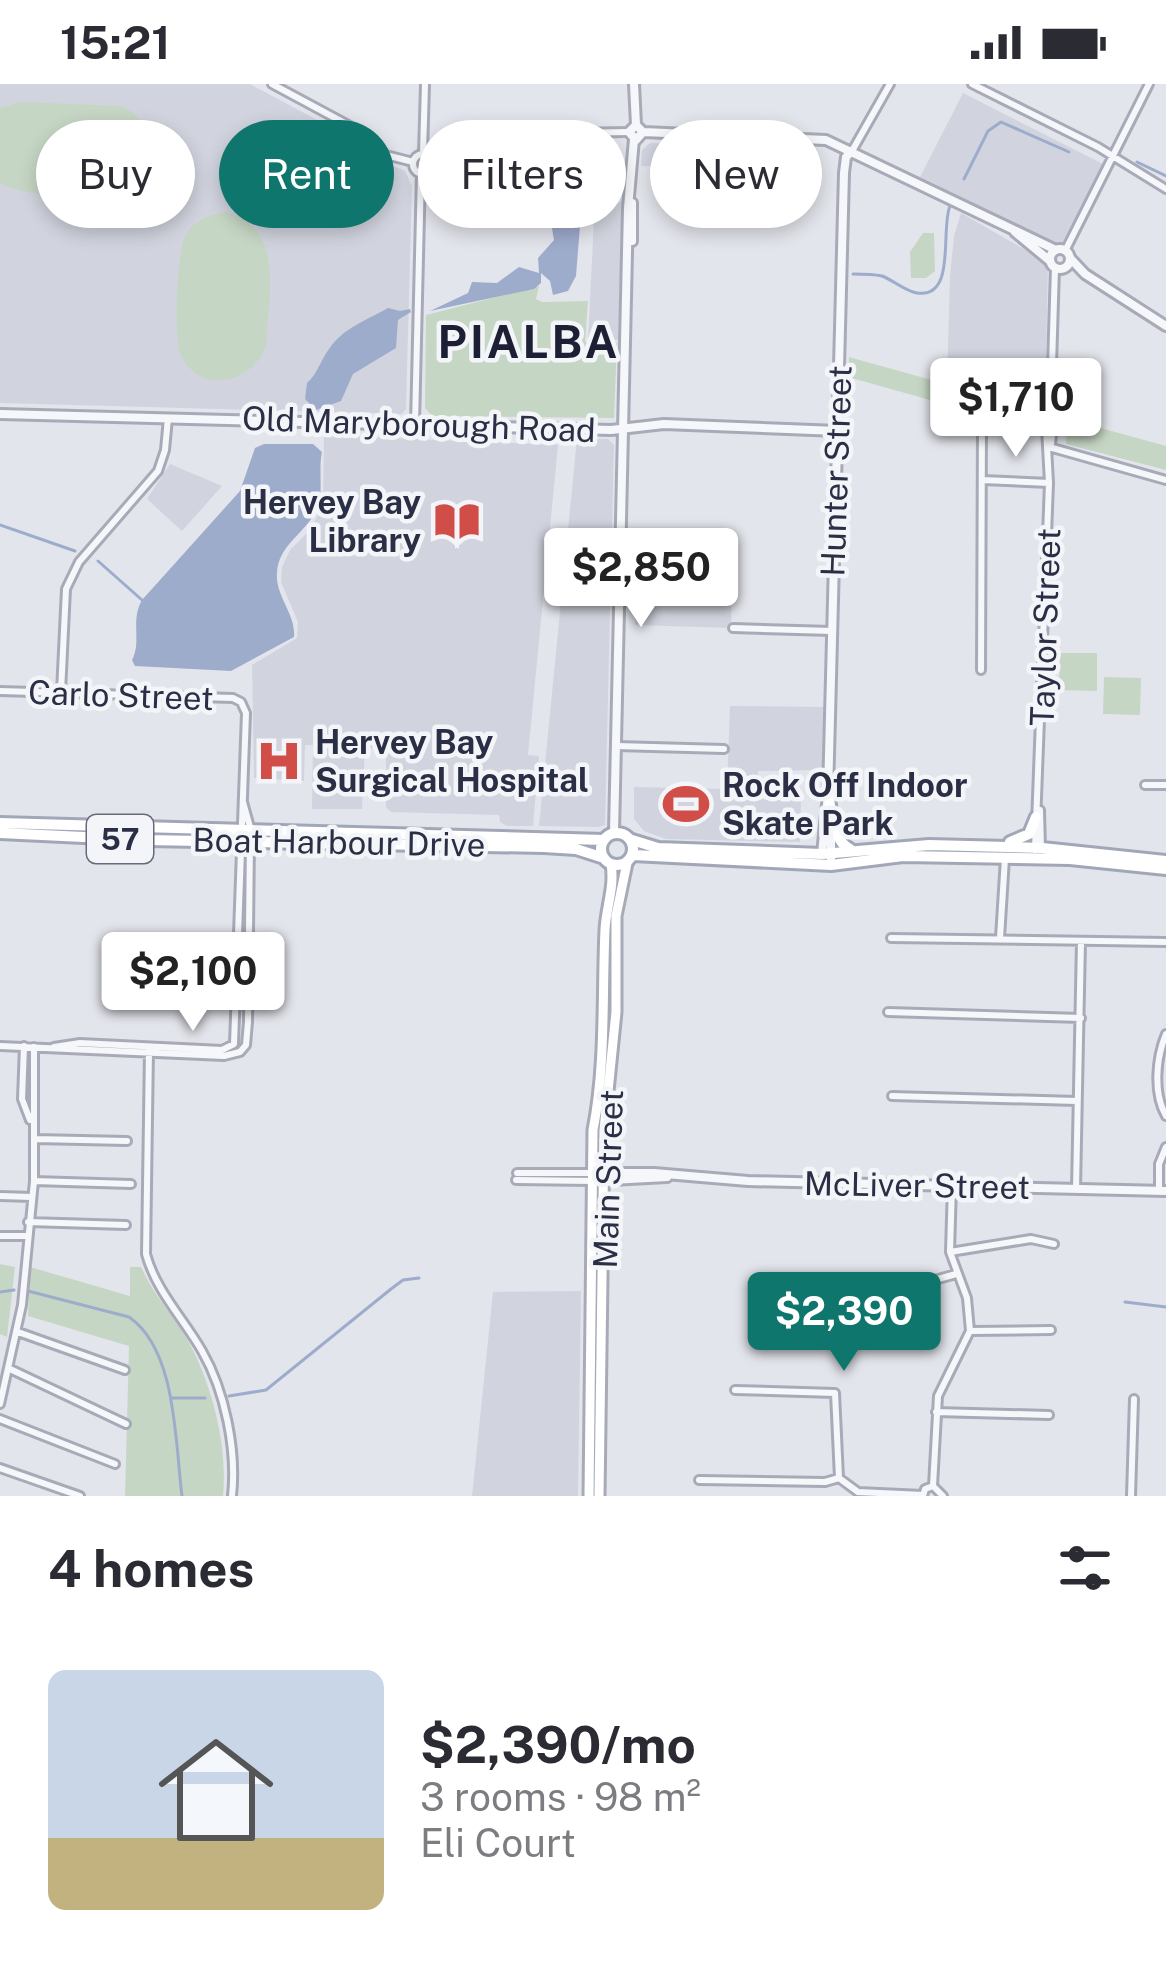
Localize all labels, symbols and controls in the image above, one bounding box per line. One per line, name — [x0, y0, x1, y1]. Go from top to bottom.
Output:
text: 15:21 — [60, 16, 171, 69]
chip: Buy — [36, 120, 195, 228]
chip: Rent — [219, 120, 394, 228]
chip: Filters — [418, 120, 626, 228]
chip: New — [650, 120, 822, 228]
district label: PIALBA — [438, 315, 620, 368]
pin: $1,710 — [918, 358, 1114, 460]
street label: Hunter Street — [813, 365, 859, 577]
text: $1,710 — [957, 374, 1075, 420]
street label: Old Maryborough Road — [242, 399, 596, 449]
place label: Hervey Bay Library — [243, 483, 421, 559]
library icon: Hervey Bay Library — [432, 496, 482, 546]
street label: Taylor Street — [1023, 527, 1067, 727]
pin: $2,850 — [543, 528, 739, 630]
text: $2,850 — [571, 544, 711, 590]
street label: Carlo Street — [28, 673, 214, 717]
place label: Hervey Bay Surgical Hospital — [315, 723, 589, 799]
hospital icon: Hervey Bay Surgical Hospital — [254, 736, 304, 786]
place label: Rock Off Indoor Skate Park — [722, 766, 968, 842]
sports icon: Rock Off Indoor Skate Park — [661, 779, 711, 829]
road number: 57 — [87, 815, 153, 863]
street label: Boat Harbour Drive — [192, 820, 486, 864]
pin: $2,100 — [95, 932, 291, 1034]
text: $2,100 — [129, 948, 257, 994]
street label: Main Street — [586, 1089, 630, 1269]
street label: McLiver Street — [804, 1164, 1030, 1206]
pin: $2,390 — [746, 1272, 942, 1374]
text: $2,390 — [775, 1288, 913, 1334]
icon: filters — [1052, 1535, 1118, 1601]
text: 4 homes — [48, 1539, 254, 1598]
text: $2,390/mo — [420, 1715, 696, 1774]
icon: home — [144, 1718, 288, 1862]
text: 3 rooms · 98 m² — [420, 1774, 701, 1820]
text: Eli Court — [420, 1820, 576, 1866]

